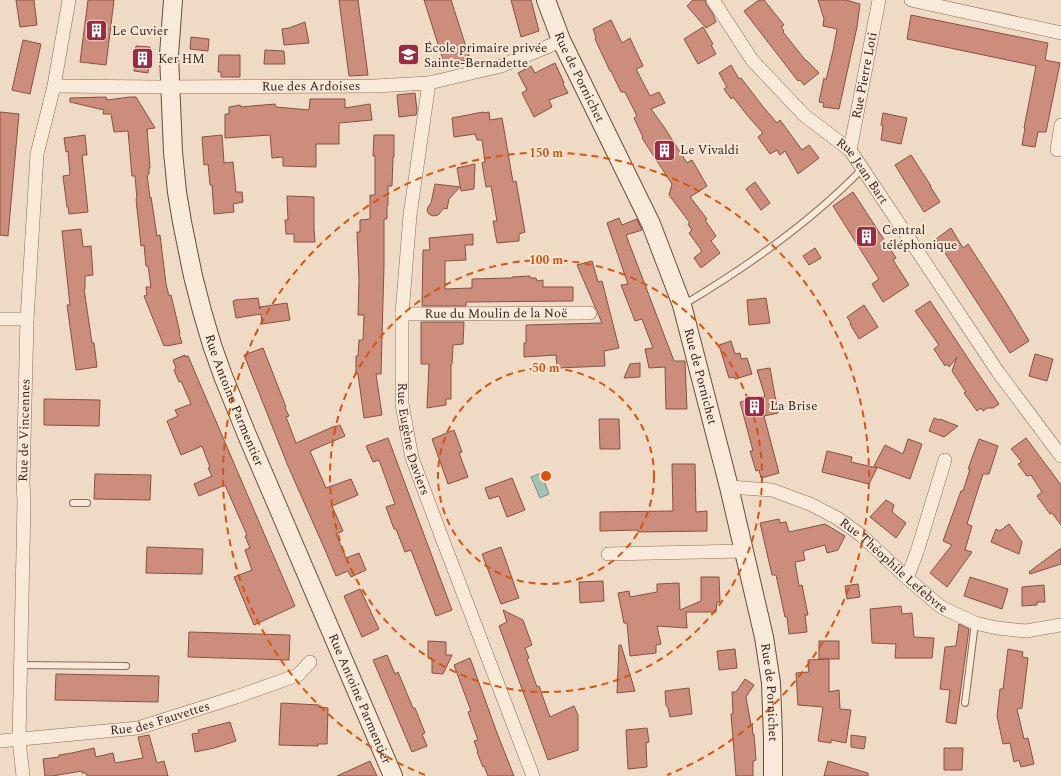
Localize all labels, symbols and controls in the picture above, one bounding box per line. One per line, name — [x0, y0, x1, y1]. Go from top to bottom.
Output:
building icon: Le Cuvier — [84, 18, 110, 44]
place label: Le Cuvier — [112, 21, 168, 41]
street label: Rue de Pornichet — [549, 29, 610, 126]
street label: Rue Pierre Loti — [846, 30, 883, 120]
place label: École primaire privée Sainte-Bernadette — [424, 38, 547, 73]
school or university icon: École primaire privée Sainte-Bernadette — [395, 42, 421, 68]
building icon: Ker HM — [129, 46, 155, 72]
place label: Ker HM — [158, 49, 205, 69]
street label: Rue des Ardoises — [262, 76, 360, 97]
street label: Rue Jean Bart — [832, 133, 894, 208]
building icon: Le Vivaldi — [652, 137, 678, 163]
place label: Le Vivaldi — [680, 140, 739, 160]
text: 150 m — [529, 144, 563, 163]
place label: Central téléphonique — [882, 220, 957, 255]
building icon: Central téléphonique — [854, 224, 880, 250]
text: 100 m — [529, 251, 563, 270]
street label: Rue du Moulin de la Noë — [425, 303, 567, 324]
street label: Rue de Pornichet — [678, 326, 723, 427]
street label: Rue Antoine Parmentier — [199, 332, 269, 469]
text: 50 m — [532, 359, 560, 378]
street label: Rue de Vincennes — [13, 379, 36, 482]
street label: Rue Eugène Daviers — [392, 383, 435, 498]
building icon: La Brise — [742, 393, 768, 419]
place label: La Brise — [770, 396, 818, 416]
centre of rings — [539, 469, 553, 483]
street label: Rue Théophile Lefebvre — [835, 513, 951, 619]
street label: Rue Antoine Parmentier — [323, 630, 397, 767]
street label: Rue de Pornichet — [755, 642, 783, 742]
street label: Rue des Fauvettes — [109, 696, 212, 741]

